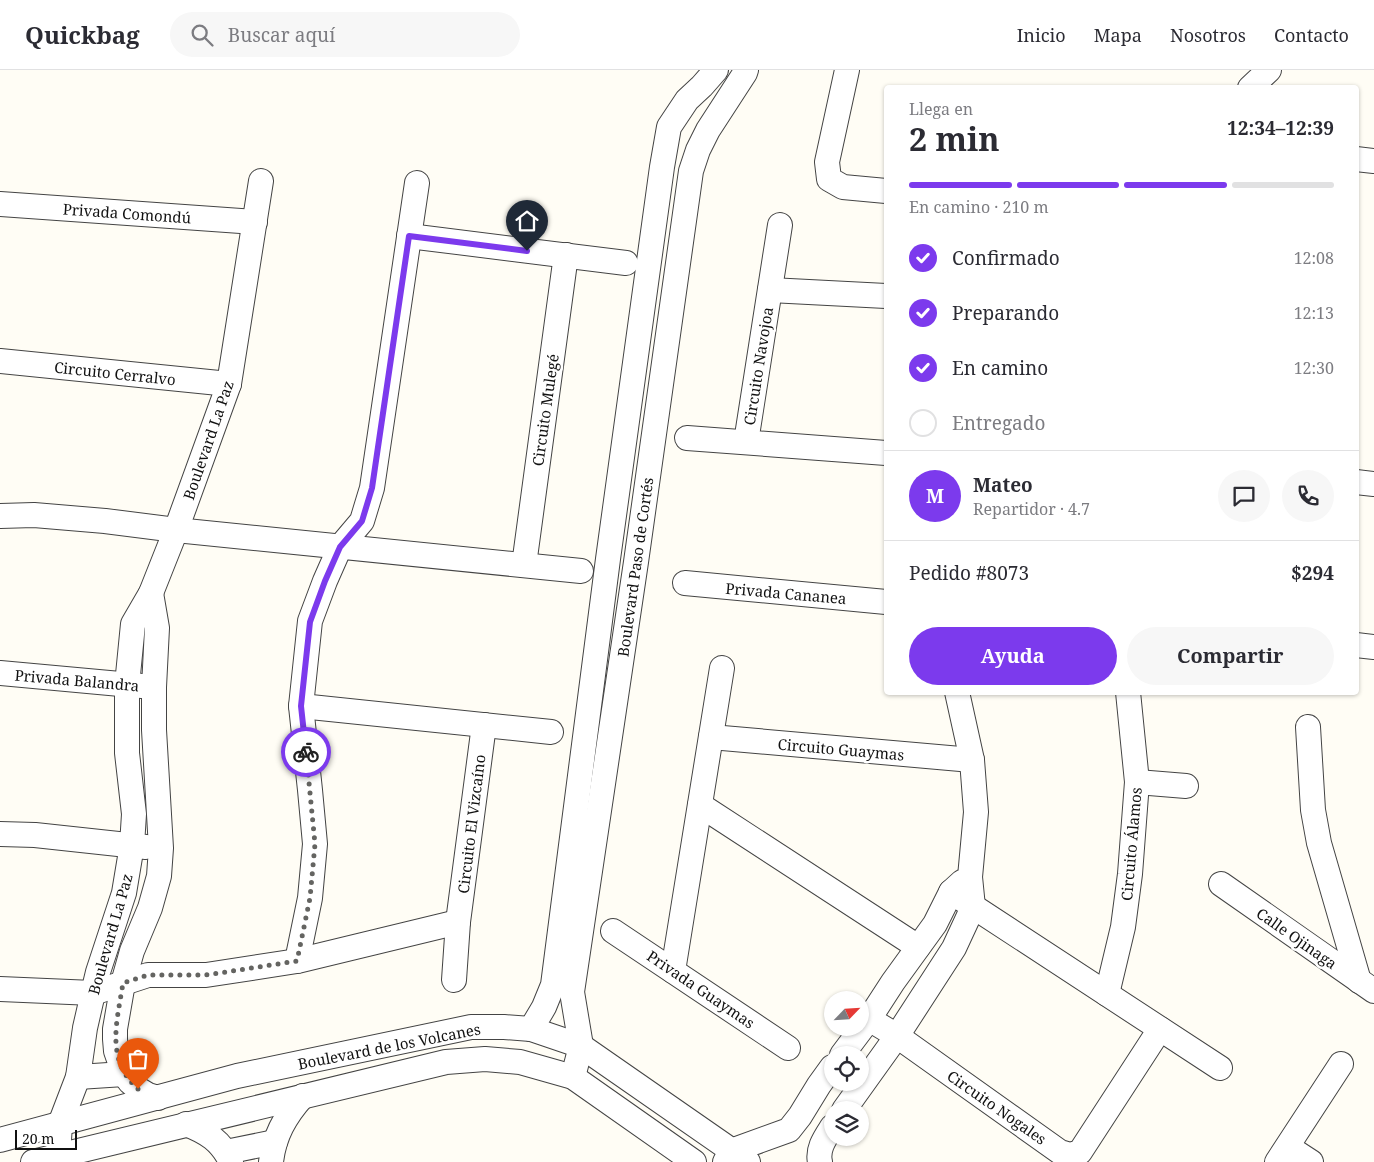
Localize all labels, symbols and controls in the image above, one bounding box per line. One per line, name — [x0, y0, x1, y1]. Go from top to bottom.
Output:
search box — [170, 12, 520, 57]
text: Quickbag — [25, 18, 140, 51]
icon: search — [188, 21, 216, 49]
text: Buscar aquí — [228, 22, 335, 48]
text: Inicio — [1017, 23, 1066, 47]
text: Mapa — [1094, 23, 1142, 47]
text: Nosotros — [1170, 23, 1246, 47]
text: Contacto — [1274, 23, 1349, 47]
text: Llega en — [909, 98, 973, 120]
text: 12:34–12:39 — [1227, 115, 1334, 141]
text: 2 min — [909, 117, 1000, 160]
text: En camino · 210 m — [909, 196, 1049, 218]
street label: Privada Comondú — [62, 199, 192, 227]
pin — [506, 200, 548, 251]
icon: home — [513, 207, 541, 235]
icon: check — [909, 244, 937, 272]
text: Confirmado — [952, 245, 1060, 271]
text: 12:08 — [1294, 247, 1334, 269]
icon: check — [909, 299, 937, 327]
text: Preparando — [952, 300, 1059, 326]
text: 12:13 — [1294, 302, 1334, 324]
street label: Circuito Navojoa — [739, 305, 777, 427]
street label: Circuito Mulegé — [527, 353, 563, 467]
icon: check — [909, 354, 937, 382]
text: En camino — [952, 355, 1048, 381]
street label: Circuito Cerralvo — [53, 357, 177, 389]
text: 12:30 — [1294, 357, 1334, 379]
street label: Boulevard La Paz — [178, 378, 238, 502]
text: Entregado — [952, 410, 1045, 436]
button: chat — [1218, 470, 1270, 522]
button: phone — [1282, 470, 1334, 522]
text: Mateo — [973, 472, 1033, 498]
street label: Boulevard Paso de Cortés — [613, 476, 658, 658]
text: M — [926, 483, 944, 509]
text: Repartidor · 4.7 — [973, 498, 1090, 520]
text: Pedido #8073 — [909, 560, 1029, 586]
text: $294 — [1291, 560, 1334, 586]
street label: Privada Cananea — [725, 578, 847, 608]
button: Ayuda — [909, 627, 1117, 685]
button: Compartir — [1127, 627, 1334, 685]
street label: Privada Balandra — [14, 665, 140, 695]
courier — [281, 727, 331, 777]
street label: Circuito Guaymas — [777, 734, 905, 765]
icon: bike — [292, 738, 320, 766]
street label: Circuito El Vizcaíno — [453, 753, 489, 895]
street label: Circuito Álamos — [1116, 786, 1146, 902]
street label: Boulevard La Paz — [83, 871, 137, 997]
street label: Calle Ojinaga — [1253, 903, 1341, 973]
street label: Privada Guaymas — [643, 946, 759, 1033]
north arrow — [824, 991, 869, 1036]
map controls — [824, 991, 869, 1146]
street label: Boulevard de los Volcanes — [296, 1018, 482, 1074]
pin — [117, 1038, 159, 1089]
icon: bag — [124, 1045, 152, 1073]
button: locate — [824, 1046, 869, 1091]
street label: Circuito Nogales — [943, 1065, 1051, 1149]
button: layers — [824, 1101, 869, 1146]
scale bar — [15, 1127, 78, 1150]
text: 20 m — [22, 1129, 55, 1148]

